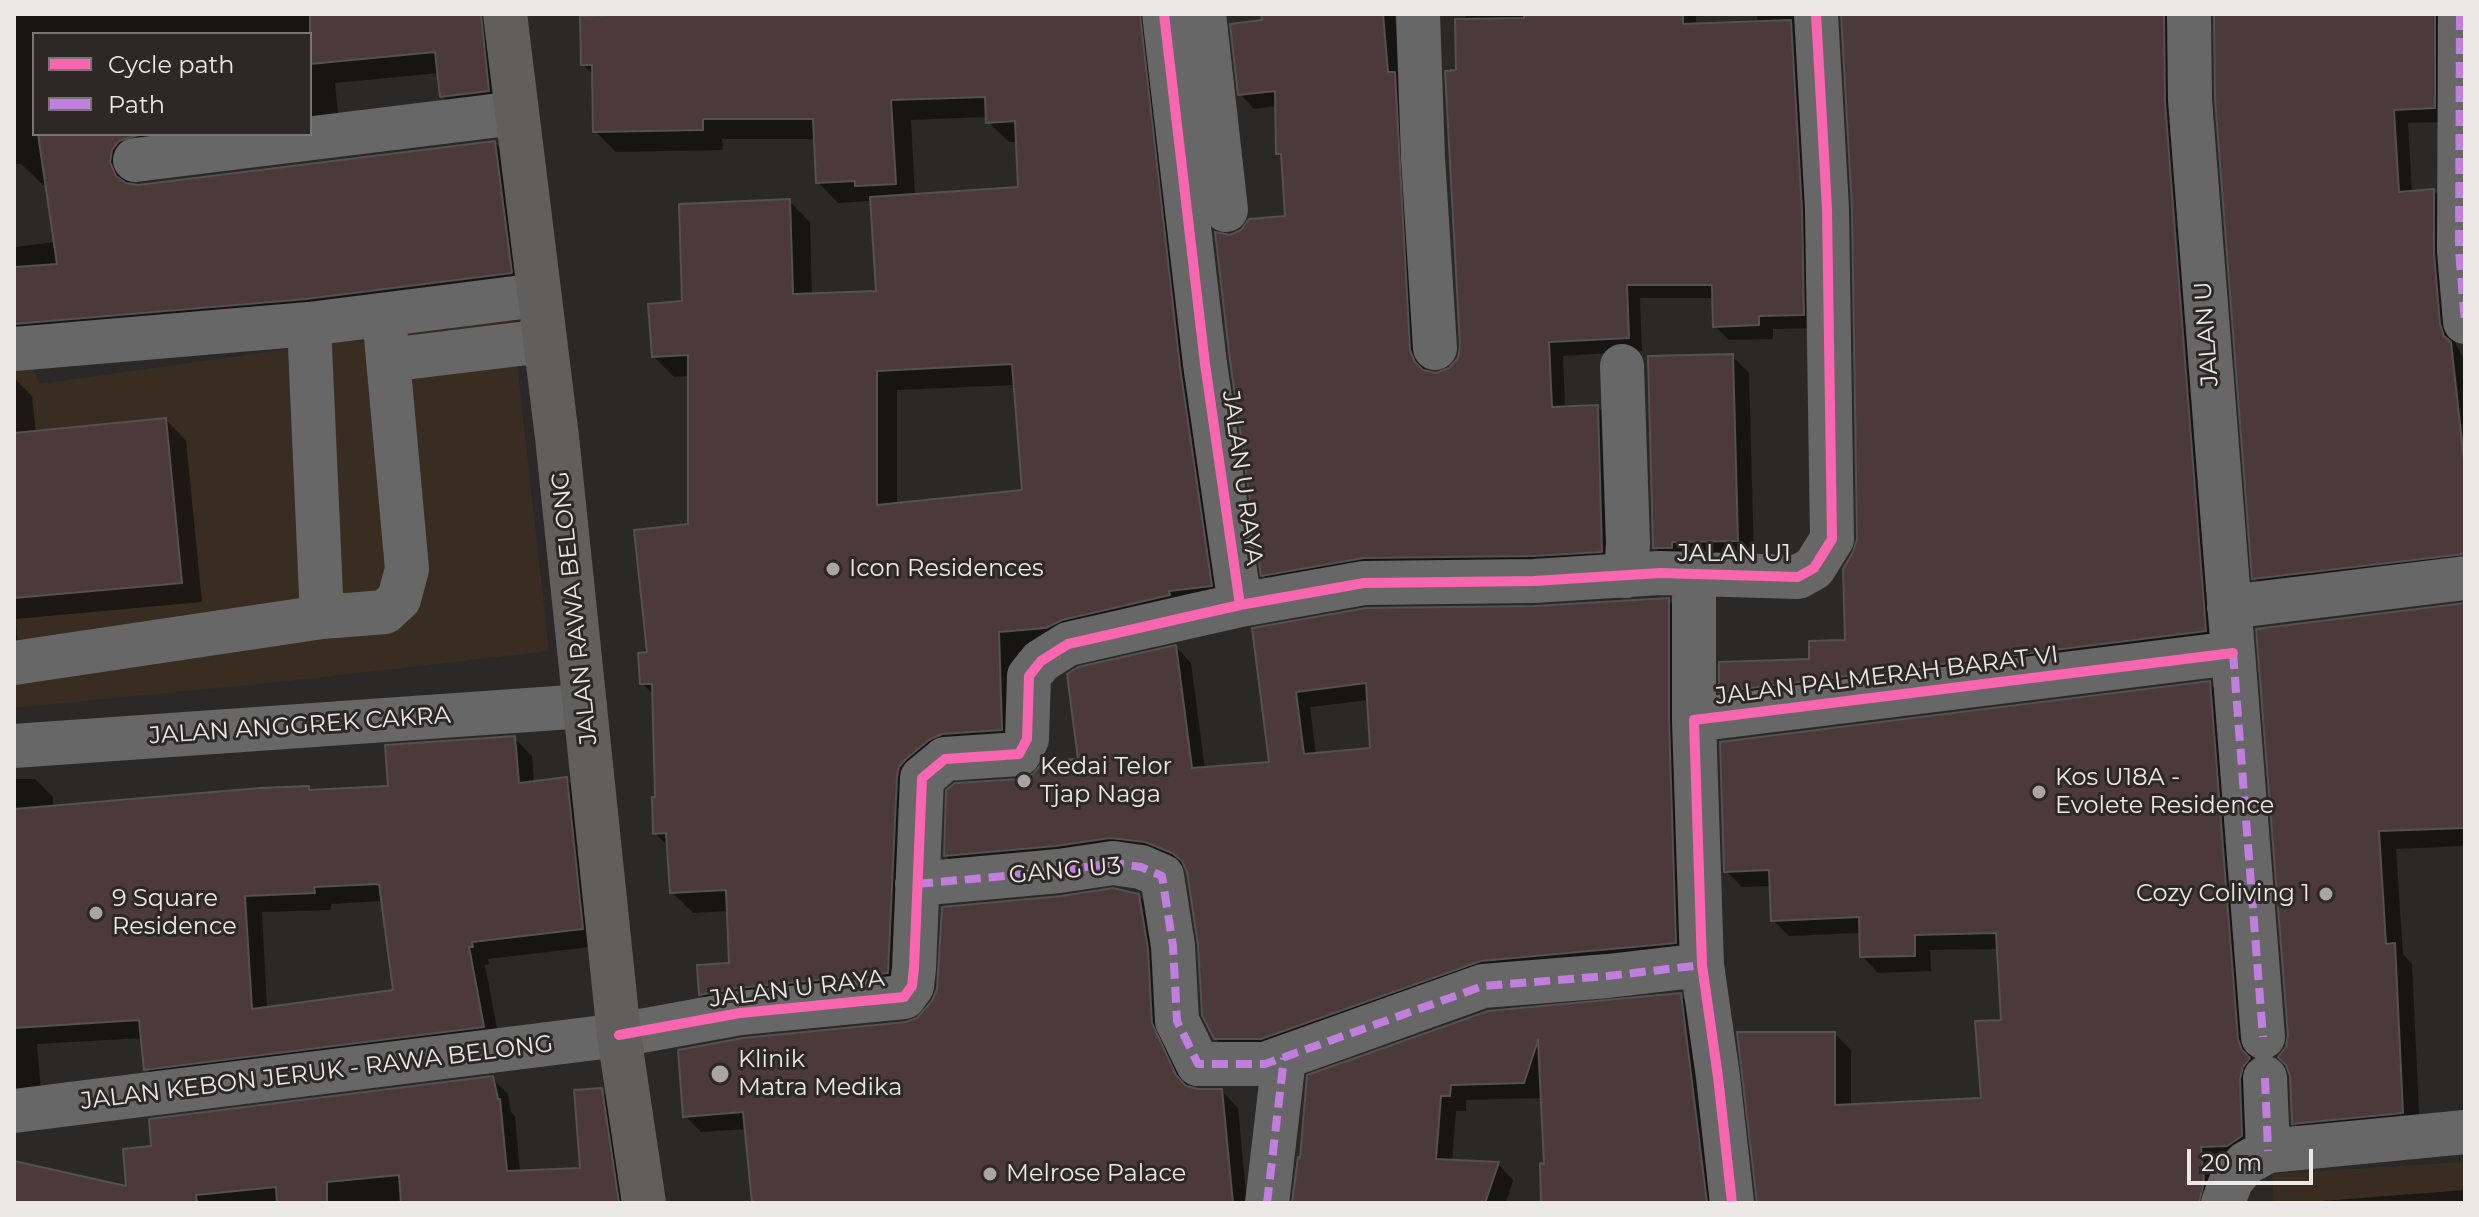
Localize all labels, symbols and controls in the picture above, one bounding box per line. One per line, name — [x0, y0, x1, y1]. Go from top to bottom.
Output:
legend — [32, 32, 312, 136]
text: Cycle path — [108, 50, 235, 79]
text: Path — [108, 90, 165, 119]
street label: JALAN U — [2189, 281, 2225, 387]
street label: JALAN U RAYA — [1215, 389, 1269, 567]
street label: JALAN RAWA BELONG — [546, 470, 604, 746]
street label: JALAN U1 — [1677, 540, 1791, 568]
place label: Icon Residences — [849, 555, 1044, 583]
marker: Icon Residences — [824, 560, 842, 578]
street label: JALAN PALMERAH BARAT VI — [1714, 641, 2060, 711]
street label: JALAN ANGGREK CAKRA — [148, 701, 452, 751]
place label: Kedai Telor Tjap Naga — [1040, 753, 1172, 809]
place label: Kos U18A - Evolete Residence — [2055, 764, 2274, 820]
marker: Kedai Telor Tjap Naga — [1015, 772, 1033, 790]
marker: Kos U18A - Evolete Residence — [2030, 783, 2048, 801]
street label: GANG U3 — [1008, 852, 1122, 890]
place label: Cozy Coliving 1 — [2136, 880, 2310, 908]
place label: 9 Square Residence — [112, 885, 237, 941]
marker: Cozy Coliving 1 — [2317, 885, 2335, 903]
marker: 9 Square Residence — [87, 904, 105, 922]
street label: JALAN U RAYA — [708, 964, 886, 1014]
street label: JALAN KEBON JERUK - RAWA BELONG — [79, 1030, 555, 1116]
place label: Klinik Matra Medika — [738, 1046, 902, 1102]
marker: Klinik Matra Medika — [709, 1063, 731, 1085]
scale bar — [2191, 1133, 2317, 1183]
text: 20 m — [2201, 1148, 2262, 1177]
place label: Melrose Palace — [1006, 1160, 1186, 1188]
marker: Melrose Palace — [981, 1165, 999, 1183]

